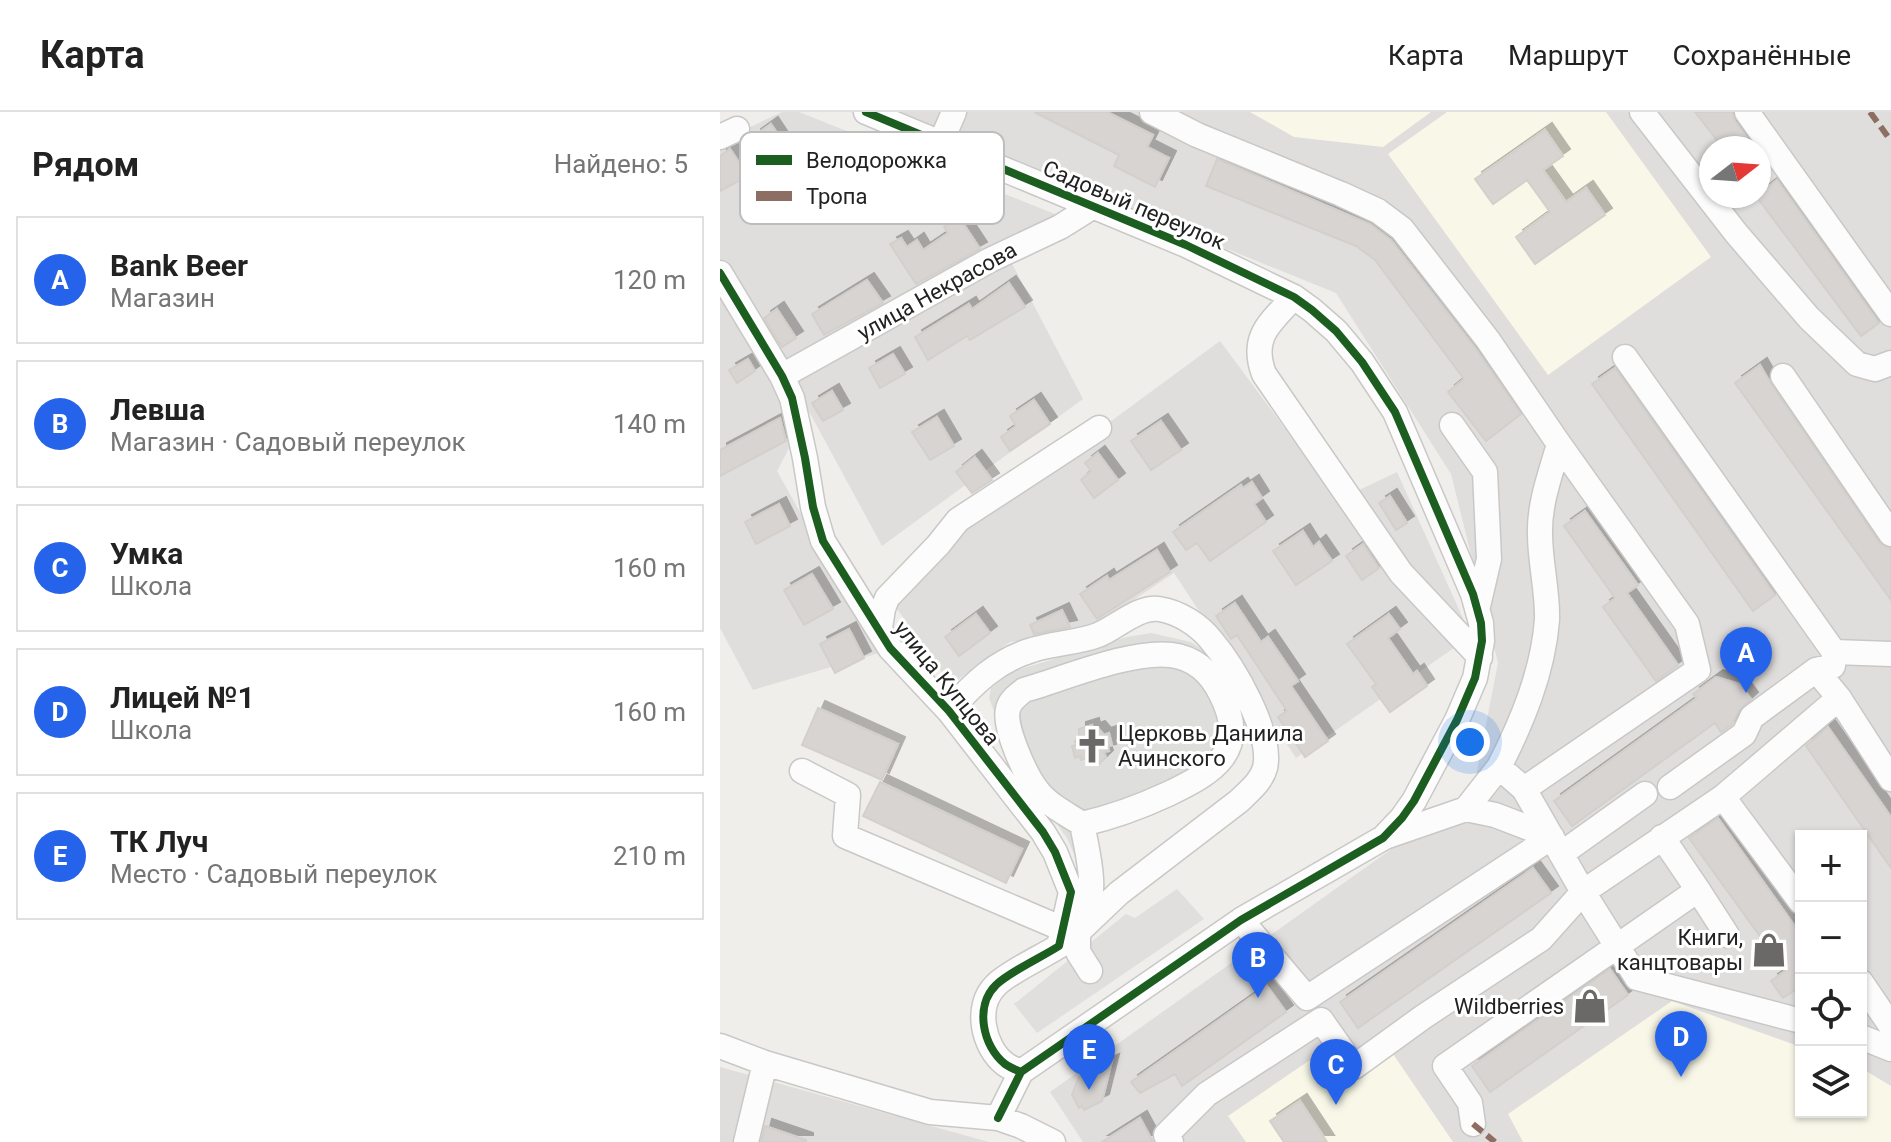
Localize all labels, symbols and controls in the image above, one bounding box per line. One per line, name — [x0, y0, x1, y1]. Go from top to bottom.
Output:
text: Карта — [40, 33, 145, 77]
text: Карта — [1388, 39, 1464, 72]
text: Маршрут — [1508, 39, 1628, 72]
text: Сохранённые — [1672, 39, 1851, 72]
legend — [740, 132, 1004, 224]
north arrow — [1699, 136, 1771, 208]
text: Рядом — [32, 144, 139, 184]
text: Велодорожка — [806, 148, 947, 173]
text: Найдено: 5 — [554, 149, 688, 179]
street label: Садовый переулок — [1039, 155, 1229, 255]
text: Тропа — [806, 184, 868, 209]
street label: улица Некрасова — [853, 237, 1021, 345]
text: Bank Beer — [110, 248, 248, 283]
text: A — [51, 265, 69, 295]
text: 120 m — [613, 265, 686, 295]
text: Магазин — [110, 283, 215, 313]
text: Левша — [110, 392, 205, 427]
text: B — [52, 409, 68, 439]
text: 140 m — [613, 409, 686, 439]
text: Магазин · Садовый переулок — [110, 427, 466, 457]
text: Умка — [110, 536, 183, 571]
text: C — [51, 553, 69, 583]
text: 160 m — [613, 553, 686, 583]
text: Школа — [110, 571, 192, 601]
street label: улица Купцова — [889, 616, 1005, 750]
pin: A — [1720, 627, 1772, 693]
text: Лицей №1 — [110, 680, 255, 715]
text: D — [52, 697, 68, 727]
text: 160 m — [613, 697, 686, 727]
text: Школа — [110, 715, 192, 745]
place label: Церковь Даниила Ачинского — [1118, 721, 1304, 771]
your location — [1450, 722, 1490, 762]
church icon: Церковь Даниила Ачинского — [1073, 727, 1111, 765]
text: ТК Луч — [110, 824, 208, 859]
map controls — [1795, 830, 1867, 1118]
button: + — [1795, 830, 1867, 902]
text: E — [53, 841, 67, 871]
text: 210 m — [613, 841, 686, 871]
text: Место · Садовый переулок — [110, 859, 437, 889]
button: − — [1795, 902, 1867, 974]
place label: Книги, канцтовары — [1617, 925, 1743, 975]
shop icon: Книги, канцтовары — [1750, 931, 1788, 969]
pin: B — [1232, 932, 1284, 998]
button: locate — [1795, 974, 1867, 1046]
shop icon: Wildberries — [1571, 987, 1609, 1025]
place label: Wildberries — [1454, 994, 1564, 1019]
pin: D — [1655, 1011, 1707, 1077]
pin: E — [1063, 1024, 1115, 1090]
pin: C — [1310, 1039, 1362, 1105]
button: layers — [1795, 1046, 1867, 1118]

